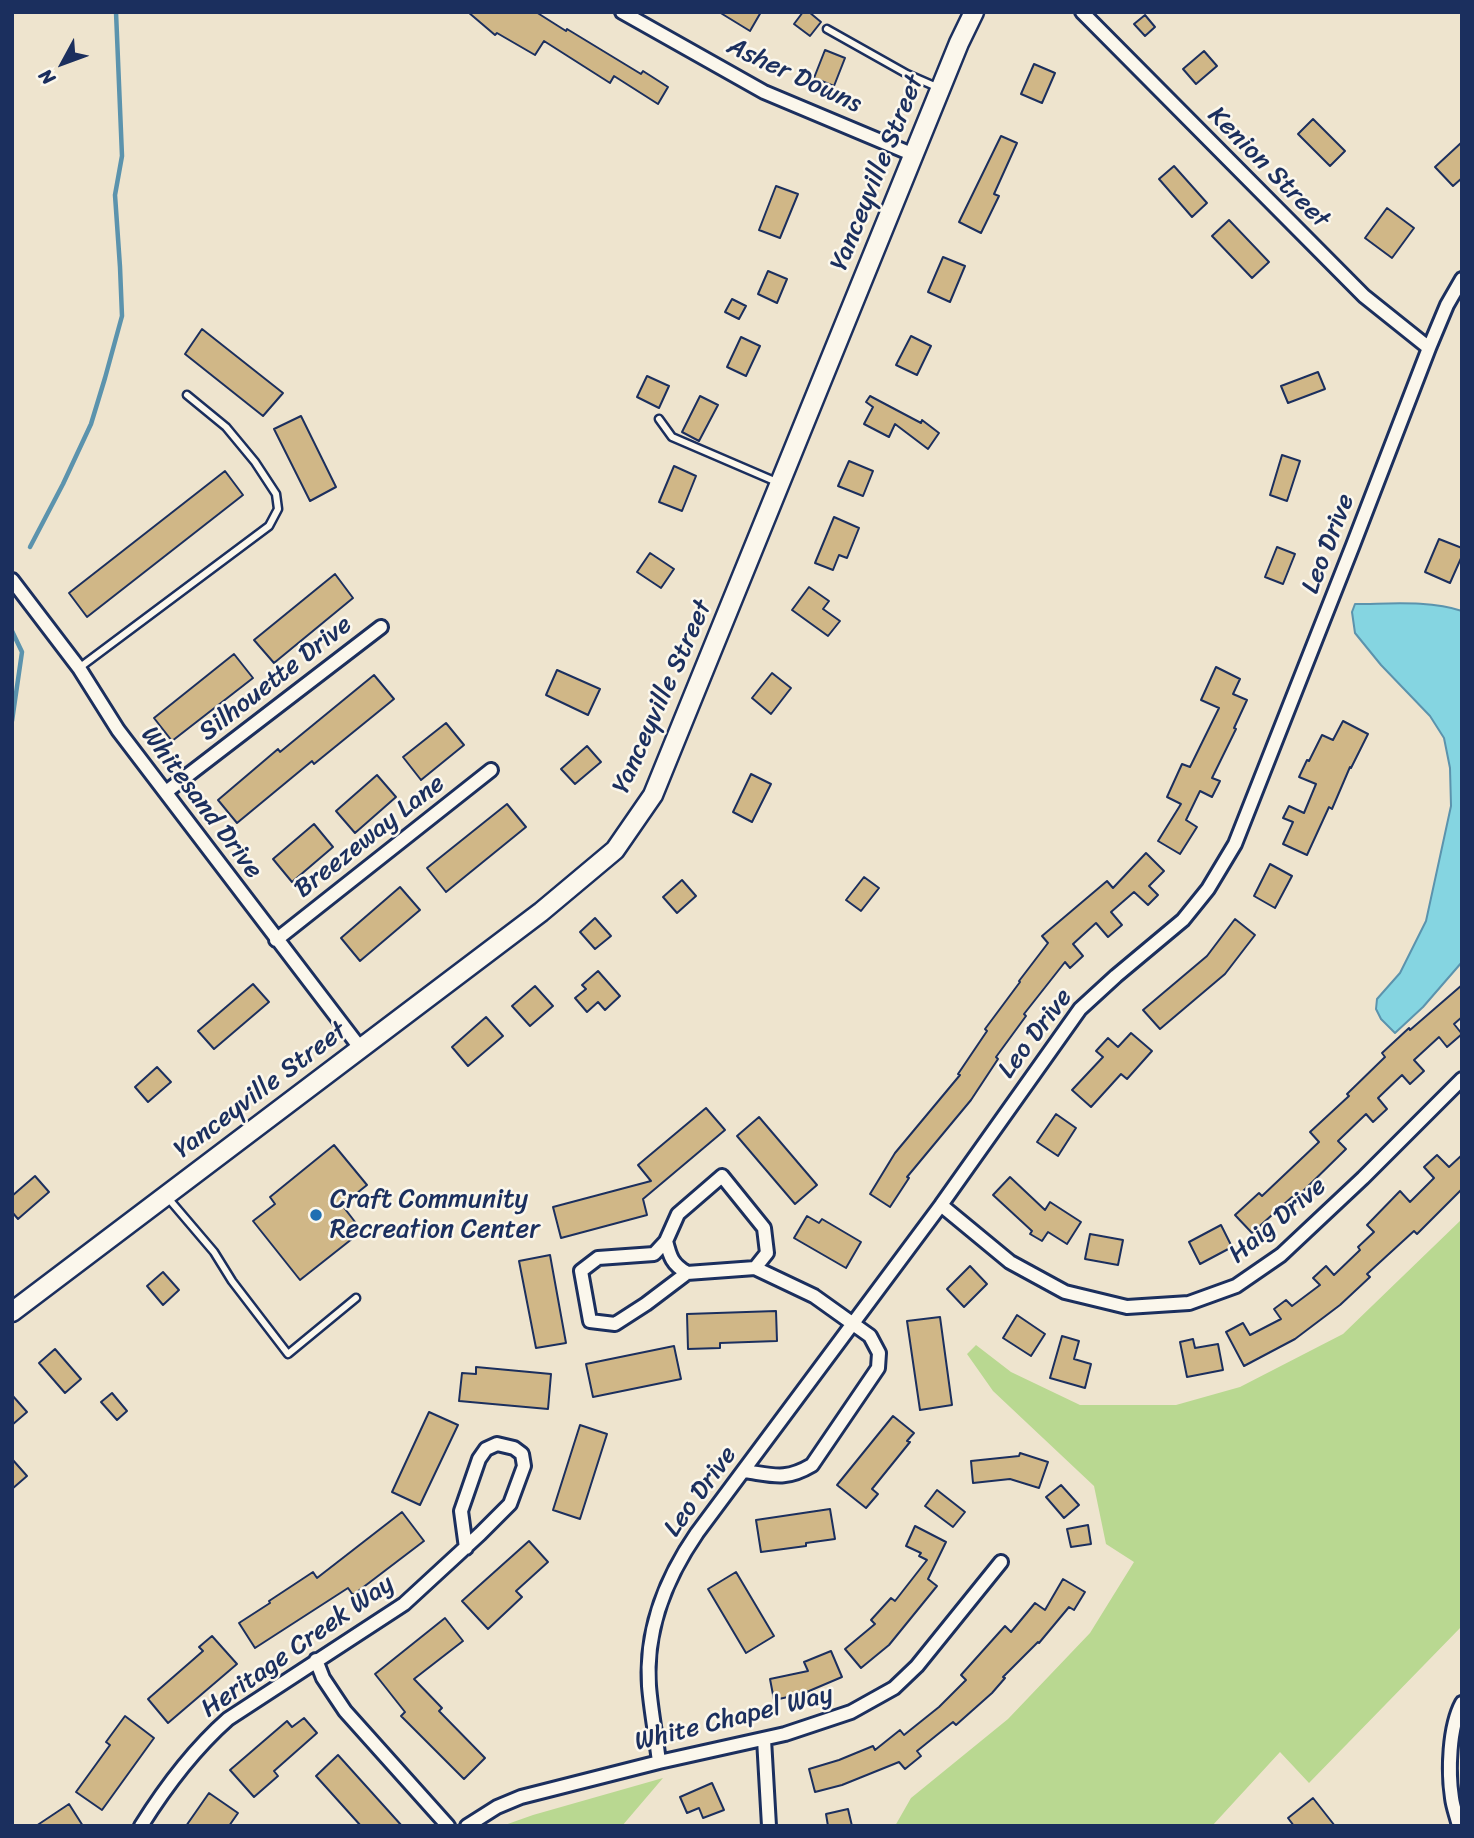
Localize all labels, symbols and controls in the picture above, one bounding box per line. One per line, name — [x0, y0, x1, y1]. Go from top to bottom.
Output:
north arrow — [28, 28, 98, 98]
street label: Asher Downs — [722, 31, 866, 121]
text: N — [30, 61, 64, 93]
street label: Yanceyville Street — [825, 71, 931, 275]
street label: Kenion Street — [1201, 101, 1335, 235]
street label: Leo Drive — [1296, 490, 1362, 598]
street label: Yanceyville Street — [606, 596, 720, 798]
street label: Silhouette Drive — [193, 610, 359, 748]
street label: Whitesand Drive — [134, 721, 268, 885]
street label: Breezeway Lane — [289, 769, 451, 905]
street label: Leo Drive — [992, 983, 1080, 1085]
street label: Yanceyville Street — [169, 1016, 353, 1166]
street label: Haig Drive — [1223, 1171, 1333, 1271]
place label: Craft Community Recreation Center — [330, 1184, 540, 1246]
marker: Craft Community Recreation Center — [308, 1207, 324, 1223]
street label: Leo Drive — [658, 1441, 744, 1543]
street label: Heritage Creek Way — [196, 1569, 400, 1725]
street label: White Chapel Way — [632, 1679, 836, 1759]

